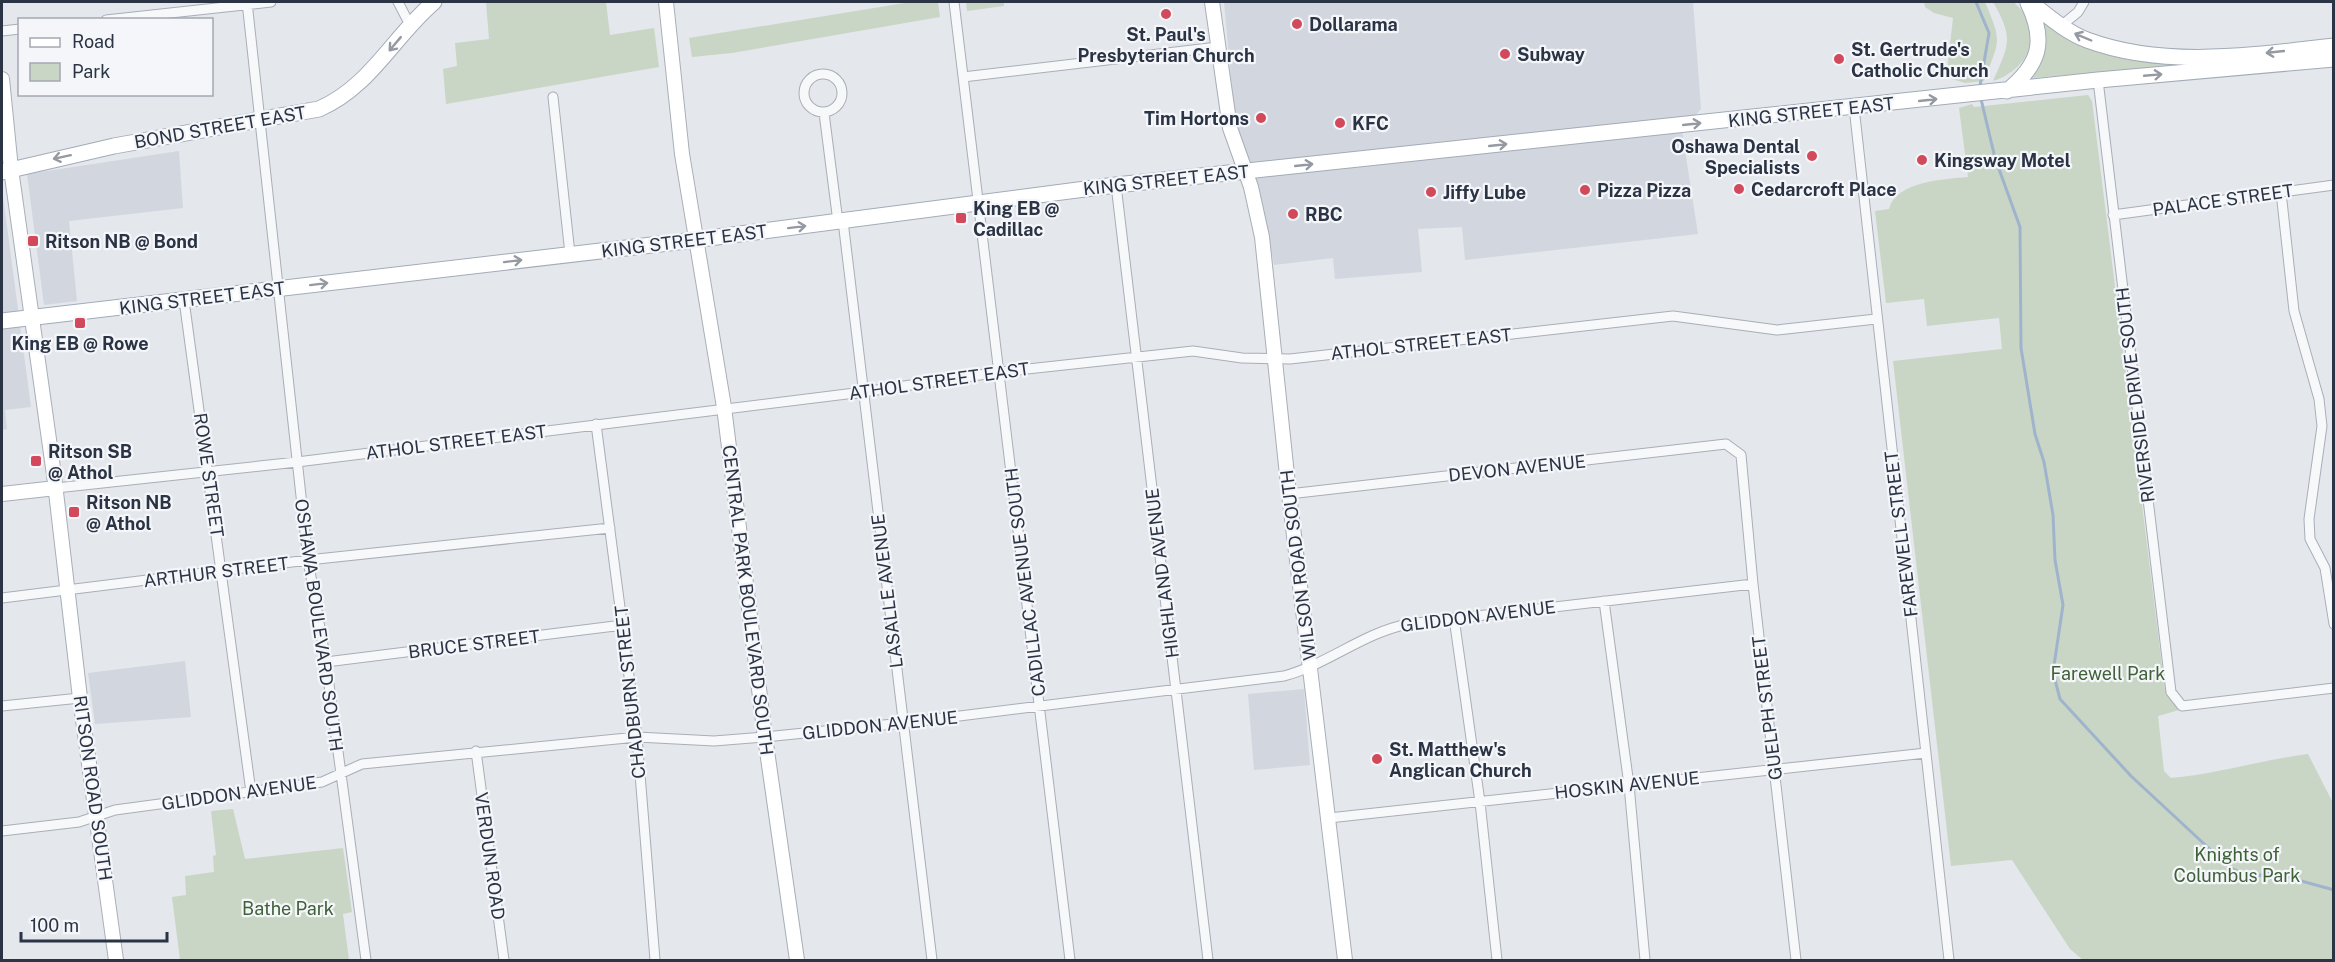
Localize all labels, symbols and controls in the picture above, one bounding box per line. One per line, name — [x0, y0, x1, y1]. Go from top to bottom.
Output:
marker: St. Paul's Presbyterian Church — [1159, 7, 1173, 21]
place label: Dollarama — [1309, 14, 1398, 35]
marker: Dollarama — [1290, 17, 1304, 31]
legend — [18, 18, 213, 96]
place label: St. Paul's Presbyterian Church — [1077, 24, 1255, 66]
text: Road — [72, 31, 115, 52]
one-way arrow — [2075, 31, 2093, 42]
one-way arrow — [388, 36, 401, 52]
place label: St. Gertrude's Catholic Church — [1851, 39, 1989, 81]
place label: Subway — [1517, 44, 1585, 65]
marker: Subway — [1498, 47, 1512, 61]
one-way arrow — [2266, 47, 2286, 58]
marker: St. Gertrude's Catholic Church — [1832, 52, 1846, 66]
text: Park — [72, 61, 110, 82]
one-way arrow — [2142, 69, 2162, 80]
street label: KING STREET EAST — [1727, 93, 1895, 131]
one-way arrow — [1918, 94, 1937, 105]
street label: BOND STREET EAST — [132, 101, 308, 152]
place label: Tim Hortons — [1144, 108, 1249, 129]
marker: Tim Hortons — [1254, 111, 1268, 125]
place label: KFC — [1352, 113, 1389, 134]
marker: KFC — [1333, 116, 1347, 130]
one-way arrow — [1682, 118, 1702, 129]
place label: Oshawa Dental Specialists — [1671, 136, 1800, 178]
one-way arrow — [1488, 139, 1508, 150]
marker: Oshawa Dental Specialists — [1805, 149, 1819, 163]
place label: Kingsway Motel — [1934, 150, 2071, 171]
one-way arrow — [53, 152, 73, 163]
marker: Kingsway Motel — [1915, 153, 1929, 167]
one-way arrow — [1294, 159, 1314, 170]
street label: KING STREET EAST — [1082, 161, 1250, 199]
place label: Cedarcroft Place — [1751, 179, 1897, 200]
place label: Pizza Pizza — [1597, 180, 1691, 201]
street label: PALACE STREET — [2151, 180, 2295, 220]
place label: Jiffy Lube — [1443, 182, 1526, 203]
marker: Cedarcroft Place — [1732, 182, 1746, 196]
marker: Pizza Pizza — [1578, 183, 1592, 197]
marker: Jiffy Lube — [1424, 185, 1438, 199]
place label: King EB @ Cadillac — [973, 198, 1060, 240]
place label: RBC — [1305, 204, 1343, 225]
marker: RBC — [1286, 207, 1300, 221]
marker: King EB @ Cadillac — [954, 211, 968, 225]
street label: KING STREET EAST — [600, 220, 768, 262]
one-way arrow — [787, 221, 806, 232]
place label: Ritson NB @ Bond — [45, 231, 198, 252]
marker: Ritson NB @ Bond — [26, 234, 40, 248]
one-way arrow — [502, 255, 522, 266]
street label: KING STREET EAST — [118, 277, 286, 319]
one-way arrow — [309, 278, 329, 289]
street label: RIVERSIDE DRIVE SOUTH — [2111, 286, 2159, 504]
marker: King EB @ Rowe — [73, 316, 87, 330]
street label: ATHOL STREET EAST — [1329, 324, 1513, 364]
place label: King EB @ Rowe — [11, 333, 149, 354]
street label: ATHOL STREET EAST — [847, 358, 1031, 404]
street label: ROWE STREET — [190, 411, 228, 539]
street label: ATHOL STREET EAST — [364, 420, 548, 464]
place label: Ritson SB @ Athol — [48, 441, 132, 483]
street label: CENTRAL PARK BOULEVARD SOUTH — [719, 444, 777, 756]
street label: FAREWELL STREET — [1880, 449, 1922, 618]
street label: DEVON AVENUE — [1447, 450, 1587, 486]
marker: Ritson SB @ Athol — [29, 454, 43, 468]
street label: CADILLAC AVENUE SOUTH — [1001, 467, 1049, 697]
street label: WILSON ROAD SOUTH — [1276, 468, 1320, 662]
street label: HIGHLAND AVENUE — [1141, 487, 1183, 659]
place label: Ritson NB @ Athol — [86, 492, 172, 534]
street label: OSHAWA BOULEVARD SOUTH — [291, 497, 347, 753]
marker: Ritson NB @ Athol — [67, 505, 81, 519]
street label: LASALLE AVENUE — [867, 513, 907, 669]
street label: ARTHUR STREET — [142, 553, 290, 591]
street label: GLIDDON AVENUE — [1399, 596, 1557, 636]
street label: CHADBURN STREET — [610, 604, 650, 780]
street label: BRUCE STREET — [407, 625, 541, 663]
street label: GUELPH STREET — [1748, 634, 1786, 781]
park label: Farewell Park — [2051, 663, 2165, 684]
street label: RITSON ROAD SOUTH — [70, 694, 116, 882]
street label: GLIDDON AVENUE — [801, 706, 959, 744]
place label: St. Matthew's Anglican Church — [1389, 739, 1532, 781]
marker: St. Matthew's Anglican Church — [1370, 752, 1384, 766]
street label: HOSKIN AVENUE — [1553, 767, 1701, 803]
street label: GLIDDON AVENUE — [160, 772, 318, 814]
street label: VERDUN ROAD — [471, 791, 509, 921]
park label: Knights of Columbus Park — [2174, 844, 2300, 886]
park label: Bathe Park — [242, 898, 334, 919]
scale bar — [21, 905, 166, 943]
text: 100 m — [30, 915, 79, 936]

